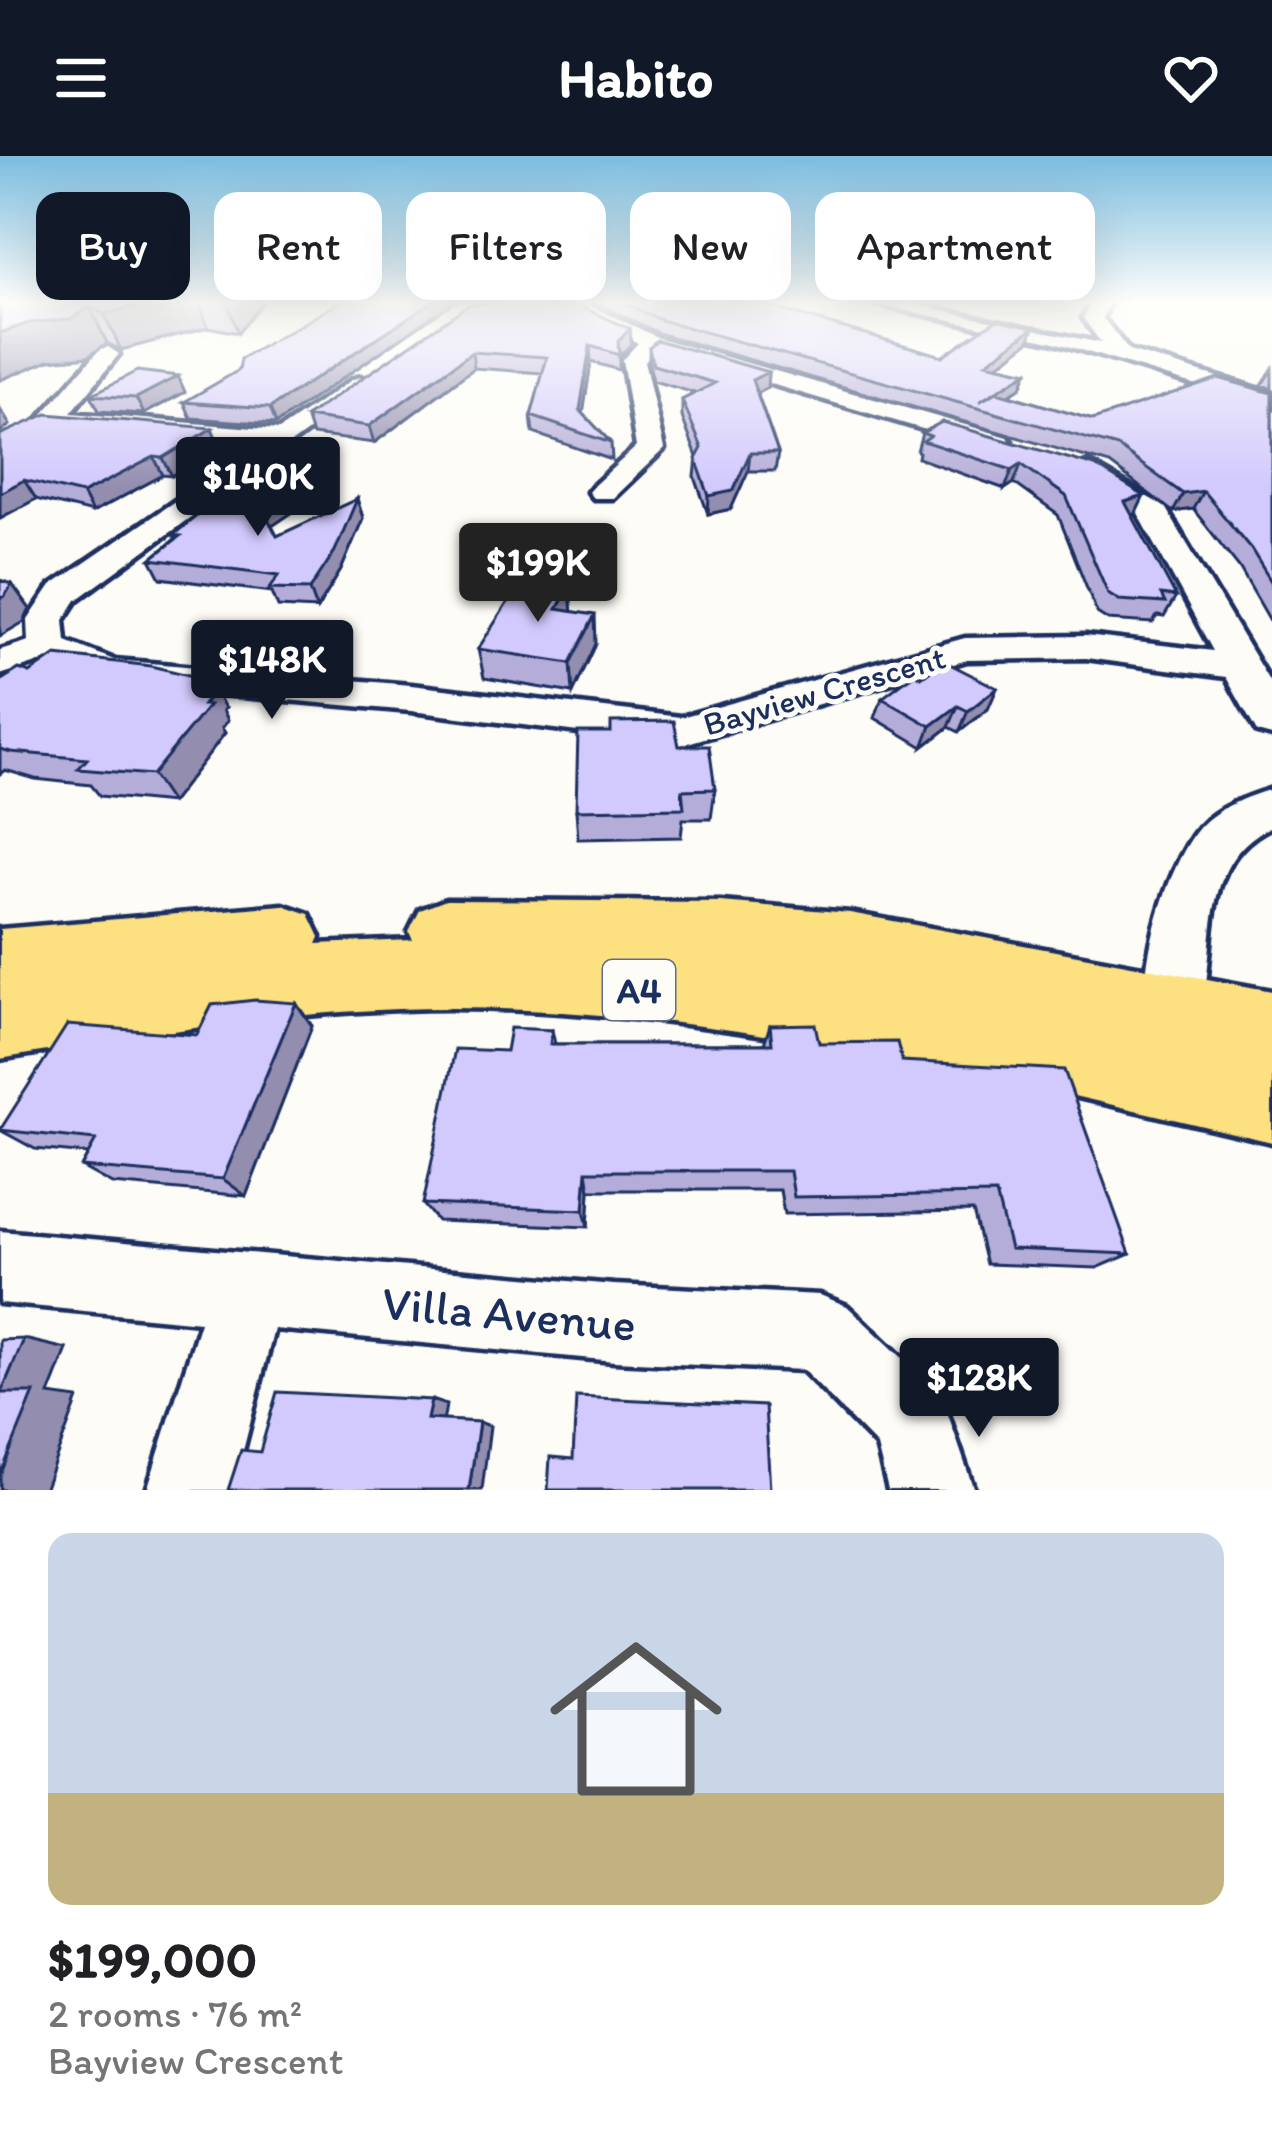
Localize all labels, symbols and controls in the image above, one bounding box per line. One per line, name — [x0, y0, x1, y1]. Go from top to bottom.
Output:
icon: menu — [48, 45, 114, 111]
icon: heart — [1158, 45, 1224, 111]
text: Habito — [558, 46, 714, 111]
chip: Buy — [36, 192, 190, 300]
chip: Rent — [214, 192, 382, 300]
chip: Filters — [406, 192, 606, 300]
chip: New — [630, 192, 791, 300]
chip: Apartment — [815, 192, 1095, 300]
pin: $140K — [174, 437, 342, 539]
text: $140K — [203, 452, 313, 499]
pin: $199K — [454, 523, 622, 625]
text: $199K — [486, 538, 590, 585]
pin: $148K — [188, 620, 356, 722]
text: $148K — [218, 635, 326, 682]
street label: Bayview Crescent — [699, 637, 950, 744]
road number: A4 — [603, 960, 675, 1020]
street label: Villa Avenue — [380, 1273, 638, 1353]
pin: $128K — [895, 1338, 1063, 1440]
text: $128K — [927, 1353, 1031, 1400]
icon: home — [528, 1611, 744, 1827]
text: $199,000 — [48, 1929, 257, 1990]
text: 2 rooms · 76 m² — [48, 1990, 302, 2037]
text: Bayview Crescent — [48, 2037, 343, 2084]

